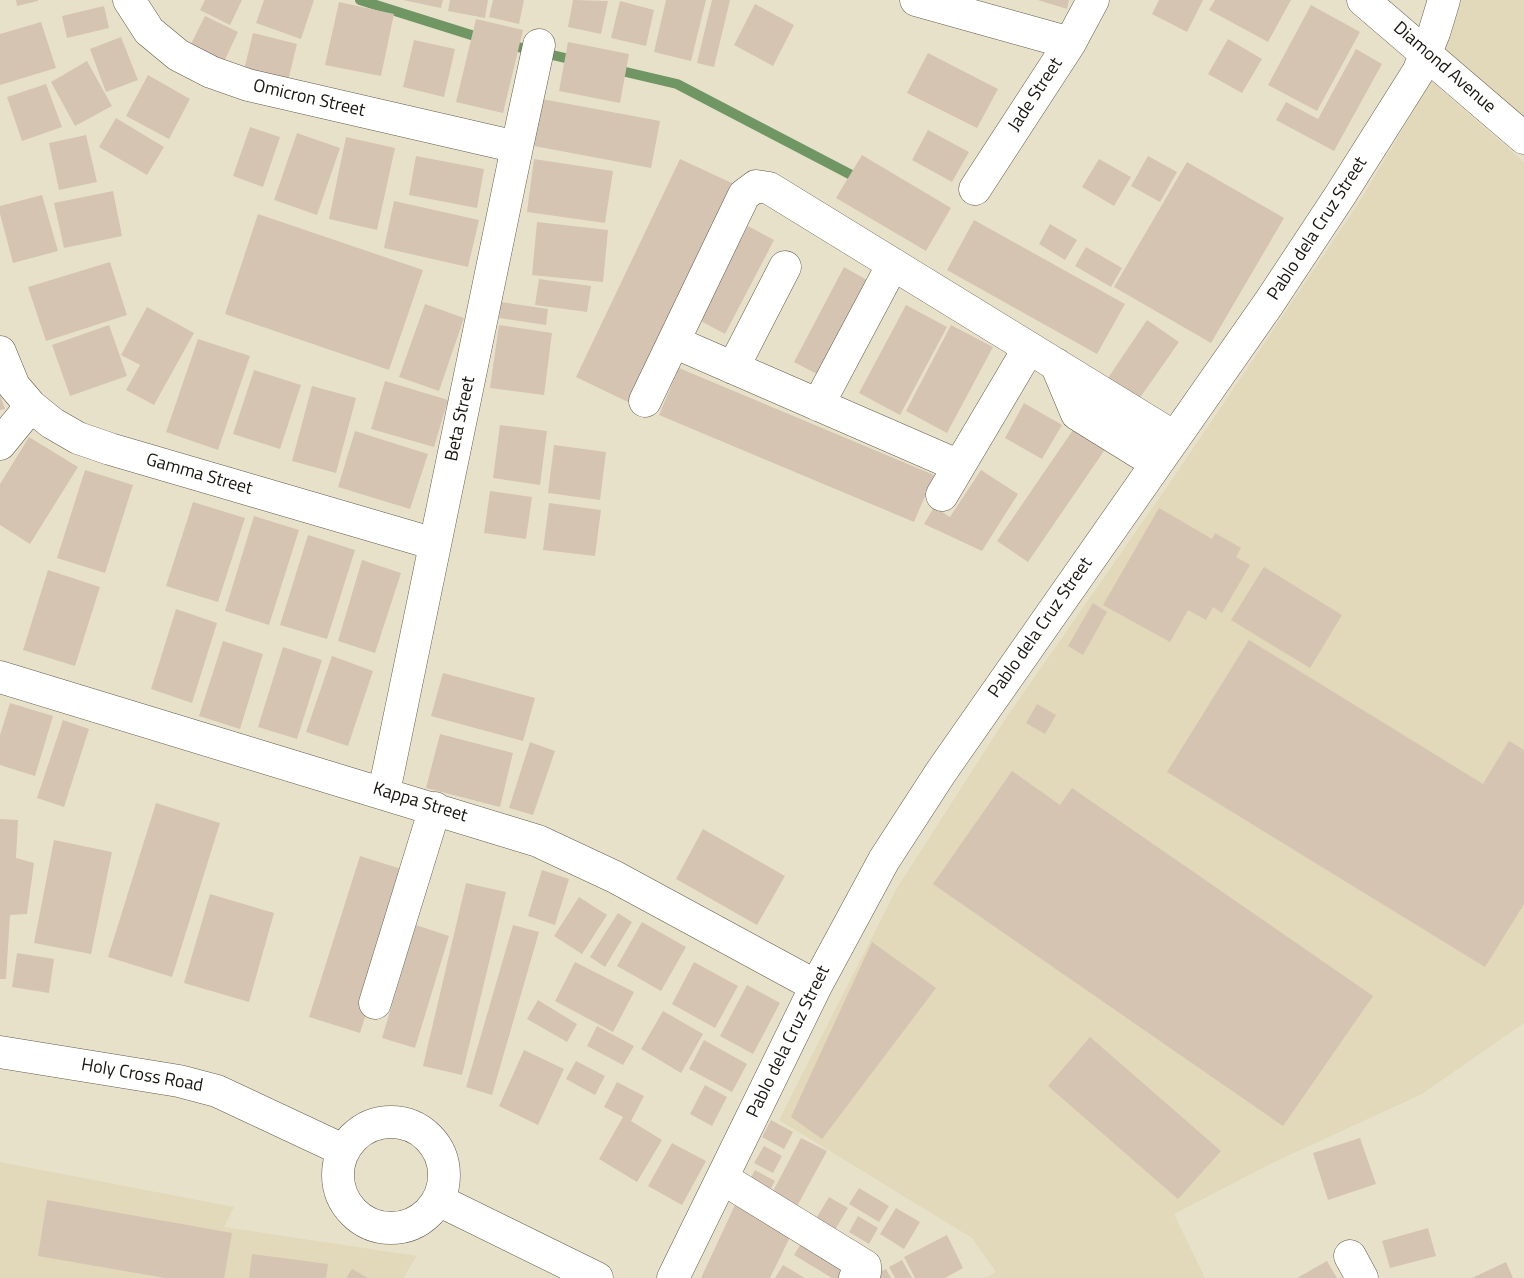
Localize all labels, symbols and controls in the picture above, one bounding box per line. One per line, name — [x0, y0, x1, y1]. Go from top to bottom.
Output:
street label: Diamond Avenue — [1388, 18, 1500, 118]
street label: Jade Street — [1004, 54, 1068, 136]
street label: Omicron Street — [251, 76, 367, 122]
street label: Pablo dela Cruz Street — [1264, 153, 1372, 305]
street label: Beta Street — [442, 375, 480, 463]
street label: Gamma Street — [143, 450, 255, 500]
street label: Pablo dela Cruz Street — [984, 554, 1098, 702]
street label: Kappa Street — [370, 778, 470, 828]
street label: Pablo dela Cruz Street — [743, 962, 835, 1122]
street label: Holy Cross Road — [79, 1055, 205, 1097]

